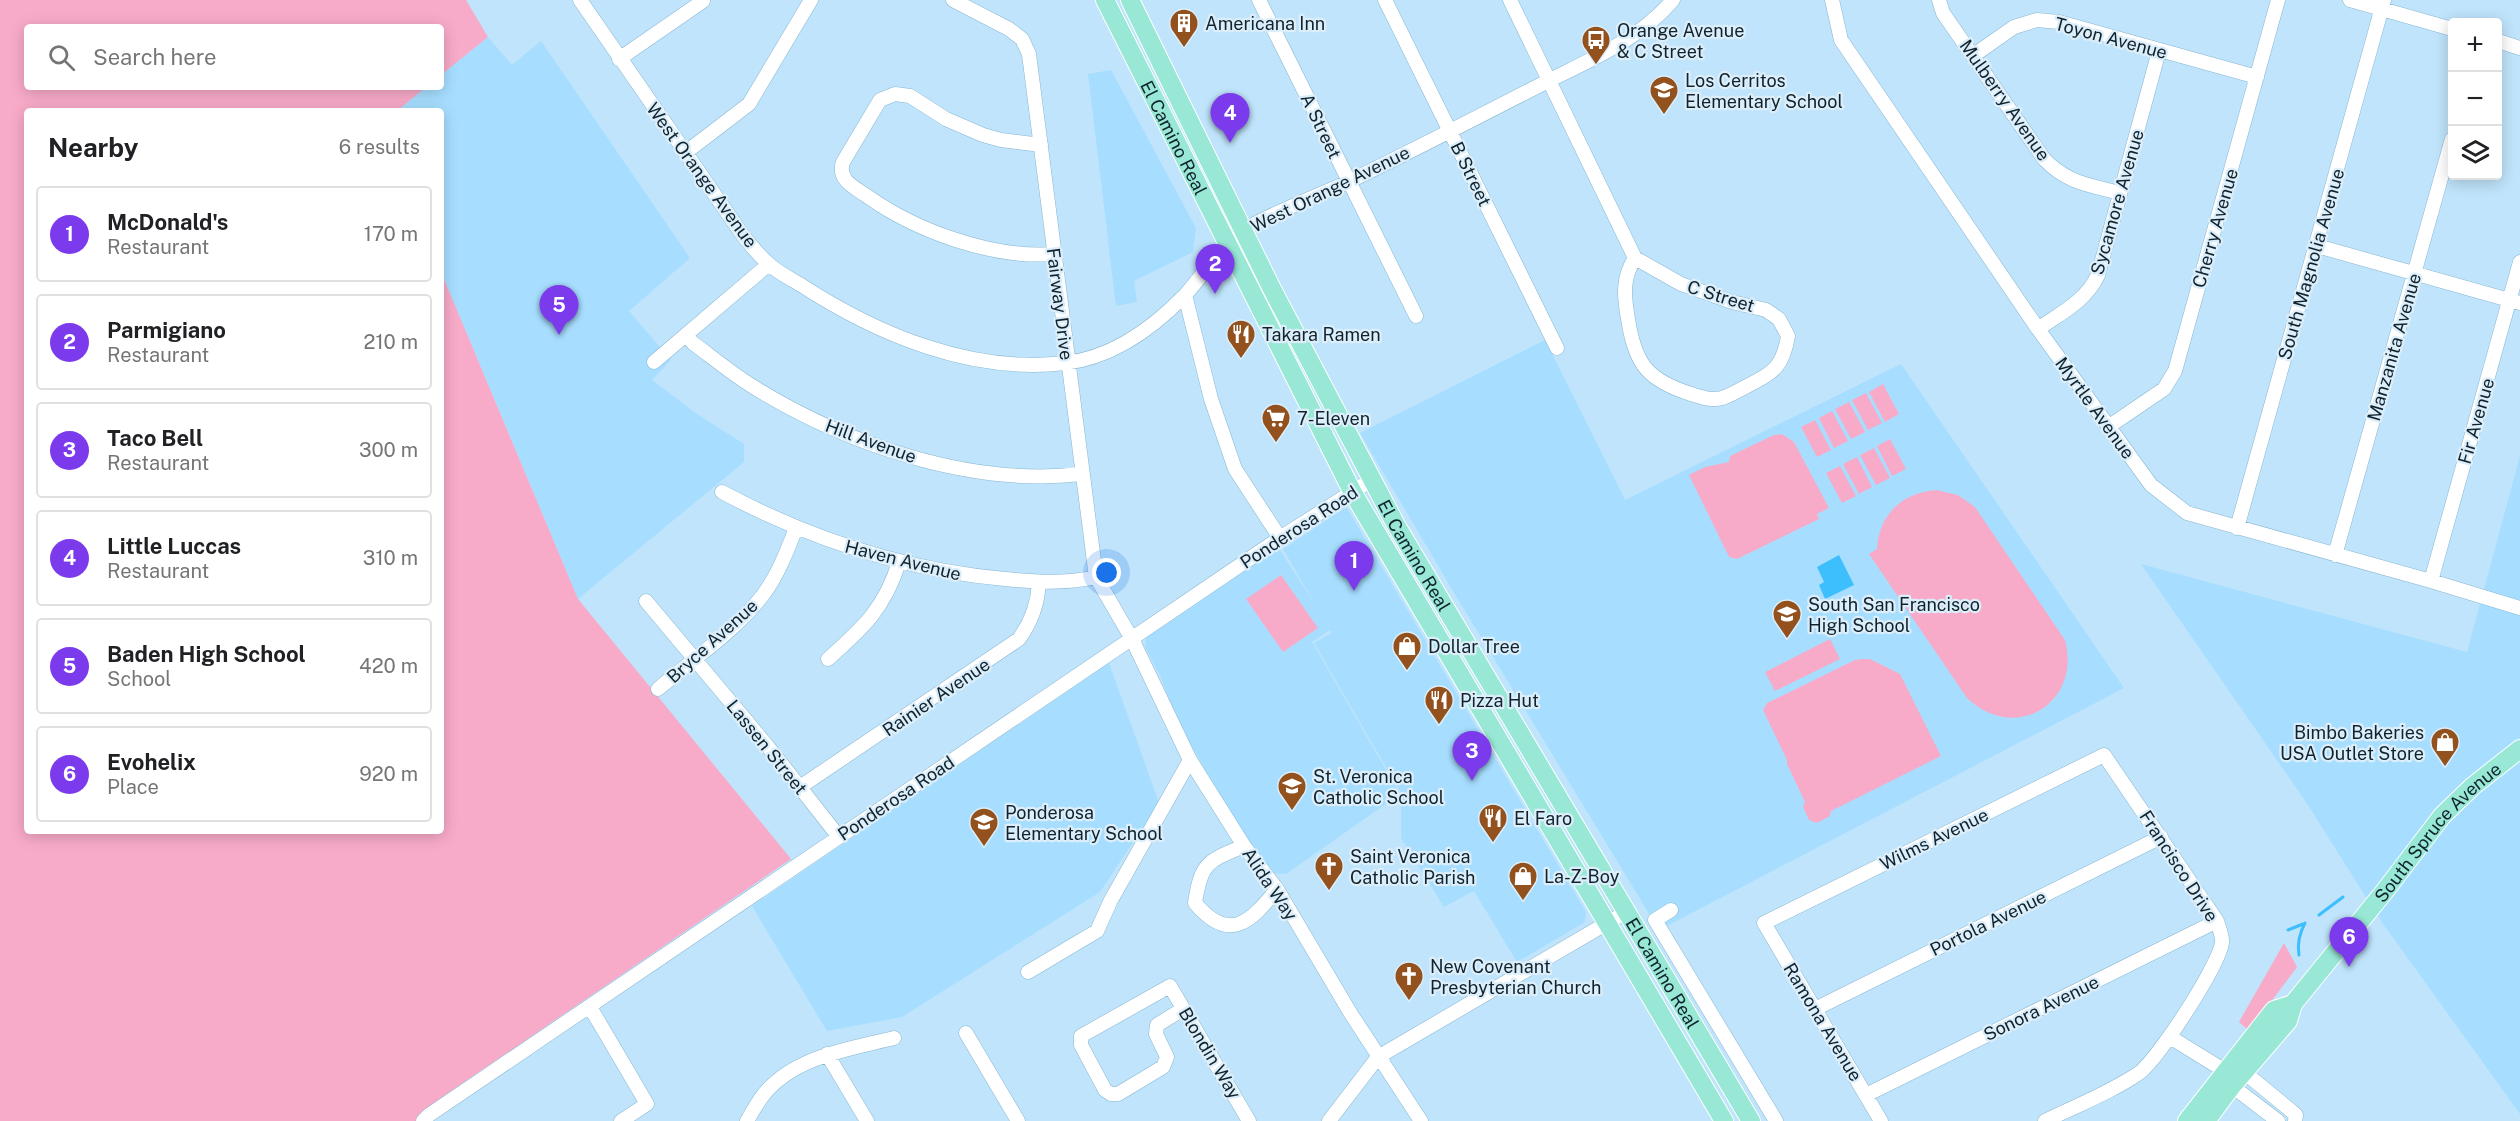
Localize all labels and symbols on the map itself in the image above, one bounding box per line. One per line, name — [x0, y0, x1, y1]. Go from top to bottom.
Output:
building icon: Americana Inn — [1168, 7, 1200, 49]
place label: Americana Inn — [1205, 13, 1325, 34]
street label: Toyon Avenue — [2052, 13, 2170, 63]
place label: Orange Avenue & C Street — [1617, 20, 1744, 62]
bus stop icon: Orange Avenue & C Street — [1580, 24, 1612, 66]
street label: Mulberry Avenue — [1955, 35, 2055, 165]
place label: Los Cerritos Elementary School — [1685, 70, 1843, 112]
school or university icon: Los Cerritos Elementary School — [1648, 74, 1680, 116]
street label: El Camino Real — [1137, 77, 1212, 198]
street label: A Street — [1296, 90, 1346, 162]
pin: 4 — [1210, 94, 1250, 143]
street label: West Orange Avenue — [642, 98, 762, 252]
street label: Sycamore Avenue — [2086, 127, 2148, 277]
street label: B Street — [1446, 138, 1496, 210]
street label: West Orange Avenue — [1247, 141, 1413, 237]
street label: Cherry Avenue — [2188, 166, 2242, 290]
street label: South Magnolia Avenue — [2274, 166, 2348, 362]
pin: 2 — [1196, 244, 1234, 294]
street label: Fairway Drive — [1043, 247, 1077, 361]
street label: Manzanita Avenue — [2363, 271, 2425, 423]
street label: C Street — [1685, 276, 1757, 316]
pin: 5 — [540, 286, 578, 335]
restaurant icon: Takara Ramen — [1225, 318, 1257, 360]
place label: Takara Ramen — [1262, 324, 1381, 345]
street label: Myrtle Avenue — [2051, 353, 2139, 463]
street label: Fir Avenue — [2454, 376, 2498, 466]
supermarket icon: 7-Eleven — [1260, 402, 1292, 444]
place label: 7-Eleven — [1297, 408, 1370, 429]
street label: Hill Avenue — [823, 415, 919, 467]
street label: Ponderosa Road — [1236, 481, 1362, 573]
street label: El Camino Real — [1374, 496, 1455, 615]
street label: Haven Avenue — [843, 535, 963, 585]
pin: 1 — [1334, 542, 1374, 591]
your location — [1092, 558, 1121, 587]
place label: South San Francisco High School — [1808, 594, 1980, 636]
street label: Bryce Avenue — [662, 595, 762, 687]
school or university icon: South San Francisco High School — [1771, 598, 1803, 640]
shop icon: Dollar Tree — [1391, 630, 1423, 672]
place label: Dollar Tree — [1428, 636, 1520, 657]
street label: Rainier Avenue — [878, 653, 994, 741]
restaurant icon: Pizza Hut — [1423, 684, 1455, 726]
place label: Pizza Hut — [1460, 690, 1539, 711]
street label: Lassen Street — [722, 695, 812, 799]
place label: Bimbo Bakeries USA Outlet Store — [2280, 722, 2424, 764]
shop icon: Bimbo Bakeries USA Outlet Store — [2429, 726, 2461, 768]
pin: 3 — [1452, 732, 1492, 781]
street label: Ponderosa Road — [834, 751, 958, 845]
street label: South Spruce Avenue — [2370, 758, 2505, 906]
place label: St. Veronica Catholic School — [1313, 766, 1444, 808]
school or university icon: St. Veronica Catholic School — [1276, 770, 1308, 812]
place label: Ponderosa Elementary School — [1005, 802, 1163, 844]
restaurant icon: El Faro — [1477, 802, 1509, 844]
street label: Wilms Avenue — [1876, 804, 1992, 874]
school or university icon: Ponderosa Elementary School — [968, 806, 1000, 848]
street label: Francisco Drive — [2135, 807, 2223, 925]
place label: El Faro — [1514, 808, 1572, 829]
street label: Alida Way — [1238, 844, 1302, 925]
place label: Saint Veronica Catholic Parish — [1350, 846, 1475, 888]
church icon: Saint Veronica Catholic Parish — [1313, 850, 1345, 892]
shop icon: La-Z-Boy — [1507, 860, 1539, 902]
place label: La-Z-Boy — [1544, 866, 1620, 887]
street label: Portola Avenue — [1926, 886, 2050, 960]
street label: El Camino Real — [1622, 914, 1704, 1032]
pin: 6 — [2330, 918, 2368, 967]
place label: New Covenant Presbyterian Church — [1430, 956, 1601, 998]
street label: Ramona Avenue — [1779, 959, 1867, 1085]
church icon: New Covenant Presbyterian Church — [1393, 960, 1425, 1002]
street label: Sonora Avenue — [1980, 971, 2102, 1045]
street label: Blondin Way — [1174, 1003, 1246, 1103]

